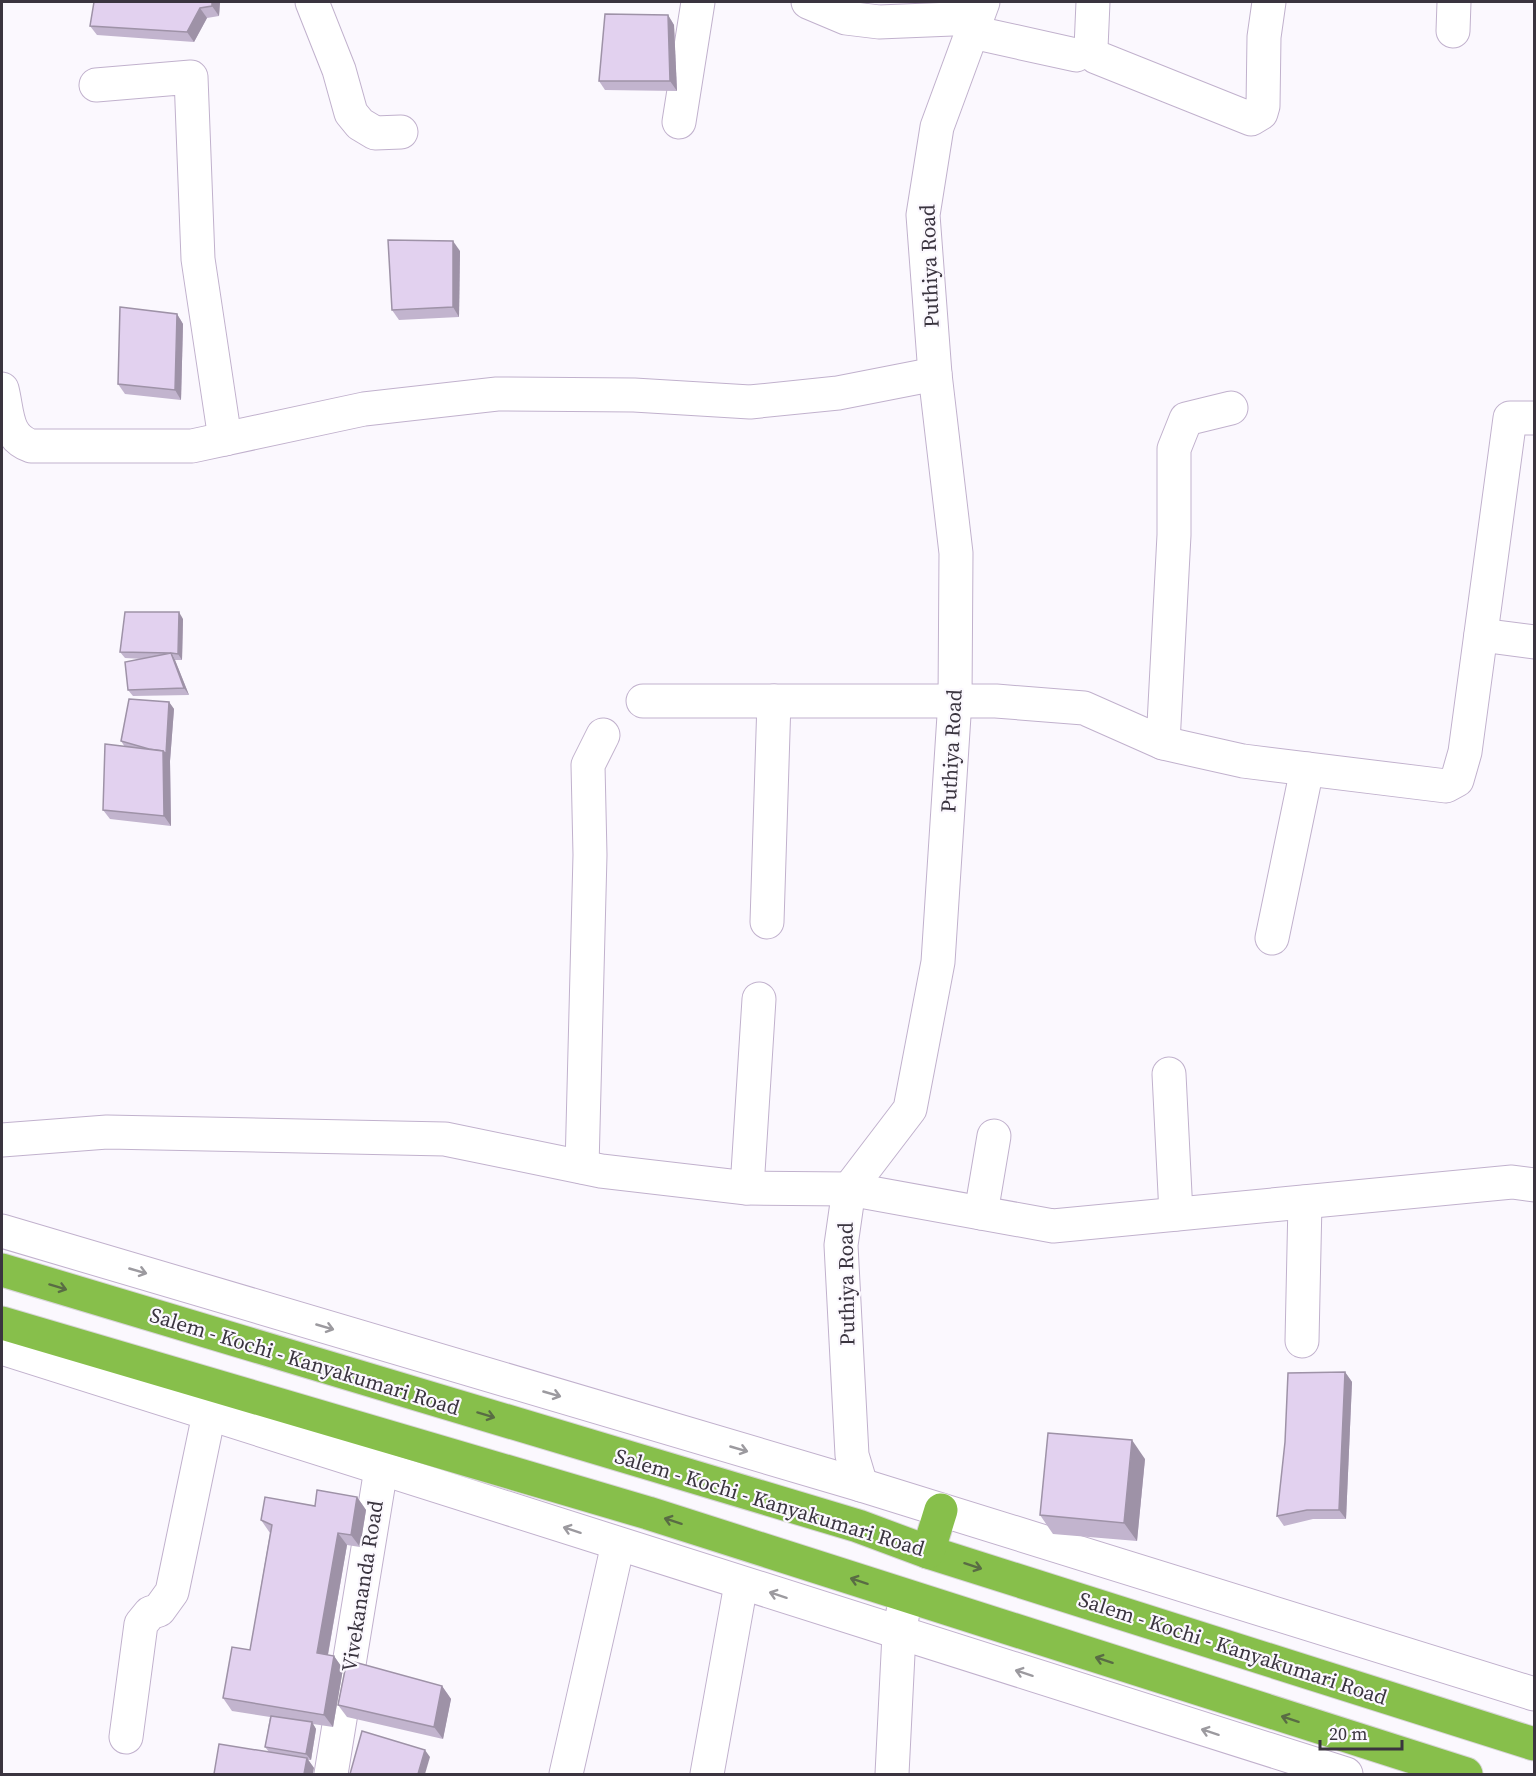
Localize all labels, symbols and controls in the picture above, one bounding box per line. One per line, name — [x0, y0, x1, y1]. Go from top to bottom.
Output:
street label: Puthiya Road — [912, 204, 946, 328]
street label: Puthiya Road — [933, 688, 969, 813]
street label: Puthiya Road — [830, 1222, 862, 1346]
one-way arrow — [128, 1266, 147, 1277]
one-way arrow — [48, 1282, 67, 1293]
street label: Salem - Kochi - Kanyakumari Road — [147, 1300, 464, 1422]
one-way arrow — [315, 1322, 334, 1333]
one-way arrow — [542, 1389, 561, 1400]
one-way arrow — [476, 1410, 495, 1421]
street label: Salem - Kochi - Kanyakumari Road — [612, 1441, 929, 1563]
one-way arrow — [729, 1444, 748, 1455]
street label: Vivekananda Road — [334, 1498, 390, 1674]
one-way arrow — [664, 1515, 683, 1526]
one-way arrow — [563, 1524, 582, 1535]
one-way arrow — [963, 1561, 982, 1572]
one-way arrow — [850, 1575, 869, 1586]
street label: Salem - Kochi - Kanyakumari Road — [1075, 1584, 1391, 1712]
one-way arrow — [769, 1589, 788, 1600]
one-way arrow — [1095, 1654, 1114, 1665]
one-way arrow — [1015, 1667, 1034, 1678]
one-way arrow — [1281, 1713, 1300, 1724]
scale bar — [1320, 1713, 1402, 1751]
text: 20 m — [1329, 1721, 1367, 1746]
one-way arrow — [1201, 1725, 1220, 1736]

